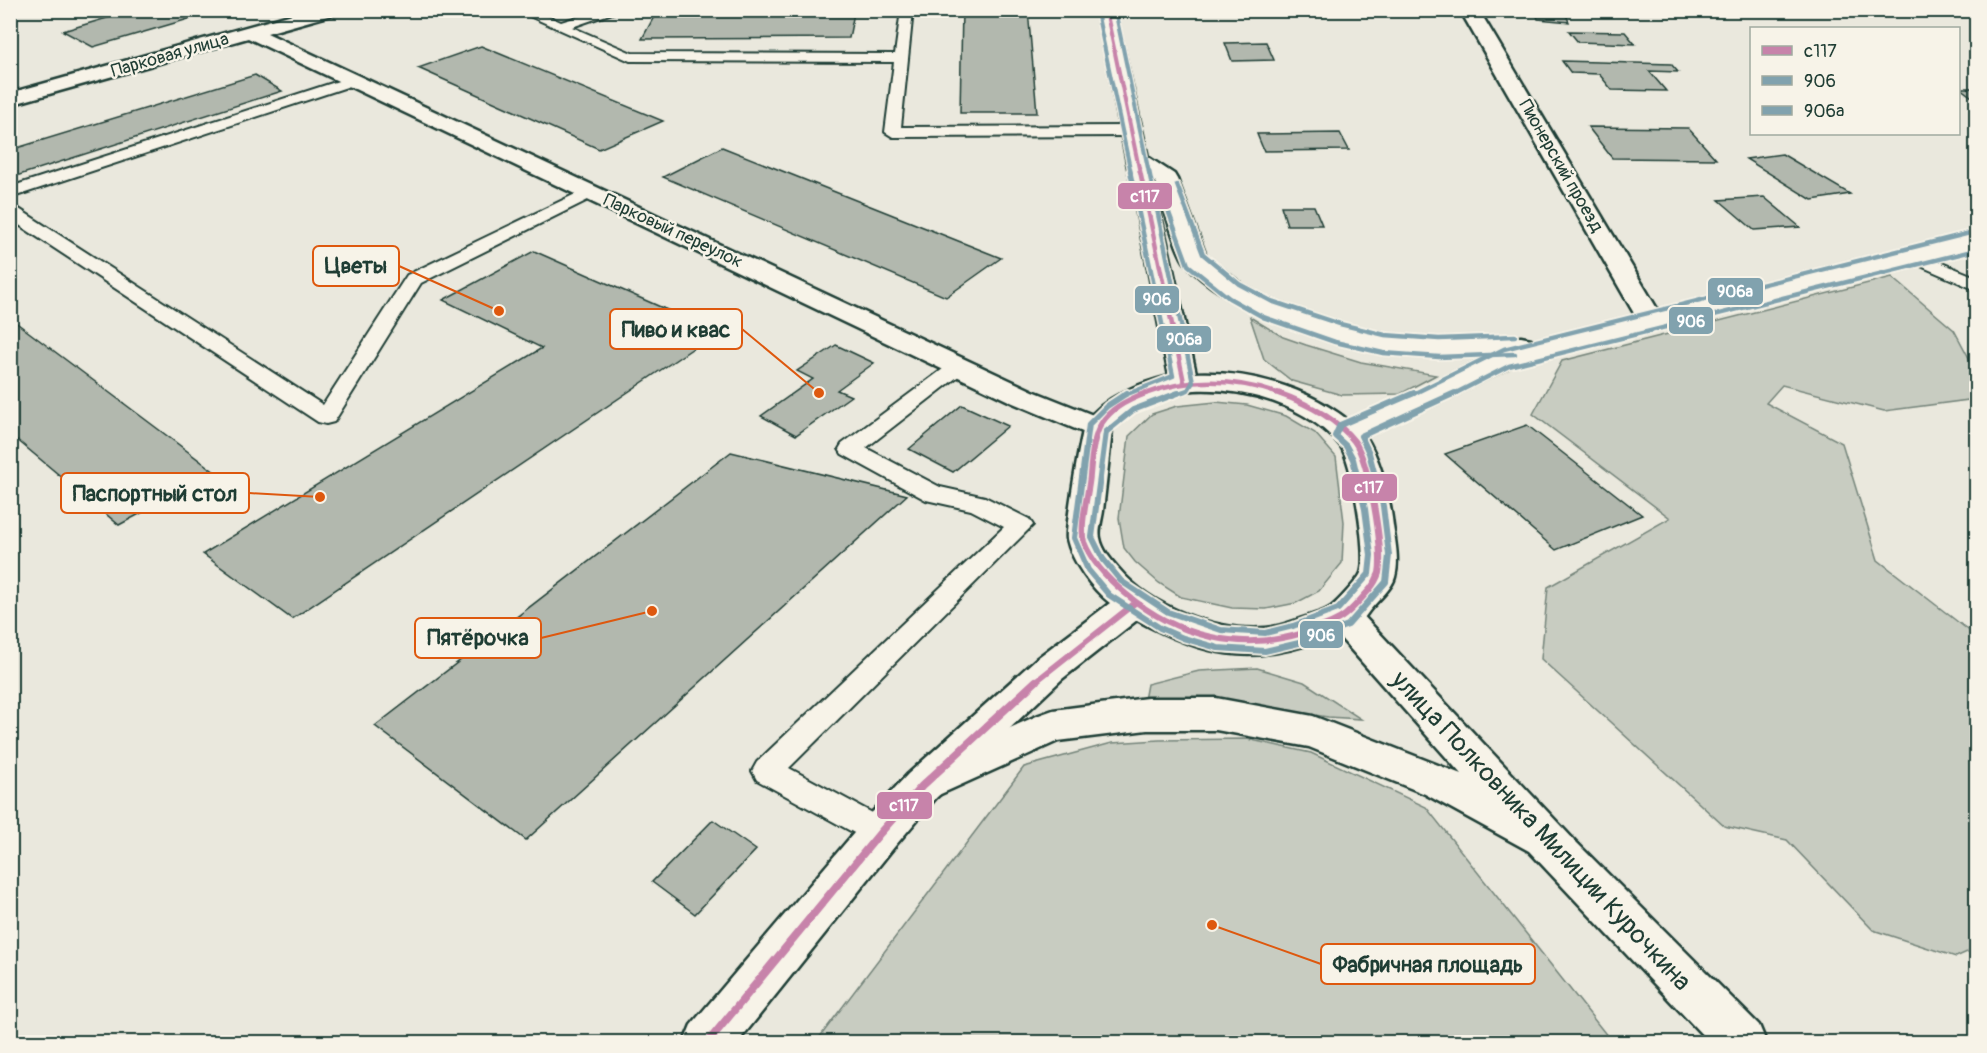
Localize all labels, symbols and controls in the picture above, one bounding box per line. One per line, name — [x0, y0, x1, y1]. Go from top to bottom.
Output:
street label: Парковая улица — [109, 27, 231, 83]
legend — [1750, 27, 1960, 135]
text: с117 — [1804, 40, 1837, 63]
text: 906 — [1804, 70, 1836, 93]
street label: Пионерский проезд — [1514, 96, 1608, 237]
text: 906а — [1804, 100, 1844, 123]
line badge: с117 — [1117, 182, 1173, 210]
text: с117 — [1129, 187, 1160, 207]
street label: Парковый переулок — [600, 189, 746, 273]
callout: Цветы — [313, 246, 399, 286]
text: Цветы — [325, 252, 387, 280]
line badge: 906а — [1707, 277, 1764, 306]
text: 906а — [1717, 282, 1754, 302]
line badge: 906 — [1134, 285, 1180, 314]
text: 906 — [1143, 290, 1171, 310]
line badge: 906 — [1668, 306, 1714, 335]
callout: Пиво и квас — [610, 309, 742, 349]
text: 906 — [1677, 312, 1705, 332]
text: Пиво и квас — [622, 316, 730, 344]
line badge: 906а — [1156, 325, 1212, 353]
text: 906а — [1166, 330, 1203, 350]
callout: Паспортный стол — [61, 473, 249, 513]
line badge: с117 — [1341, 473, 1398, 502]
text: с117 — [1353, 478, 1384, 498]
text: Паспортный стол — [73, 480, 237, 508]
callout: Пятёрочка — [415, 618, 541, 658]
line badge: 906 — [1299, 620, 1344, 649]
text: Пятёрочка — [427, 624, 529, 652]
text: 906 — [1307, 626, 1335, 646]
street label: улица Полковника Милиции Курочкина — [1383, 664, 1698, 998]
line badge: с117 — [876, 791, 933, 820]
text: с117 — [888, 796, 919, 816]
callout: Фабричная площадь — [1321, 944, 1535, 984]
text: Фабричная площадь — [1332, 951, 1523, 979]

